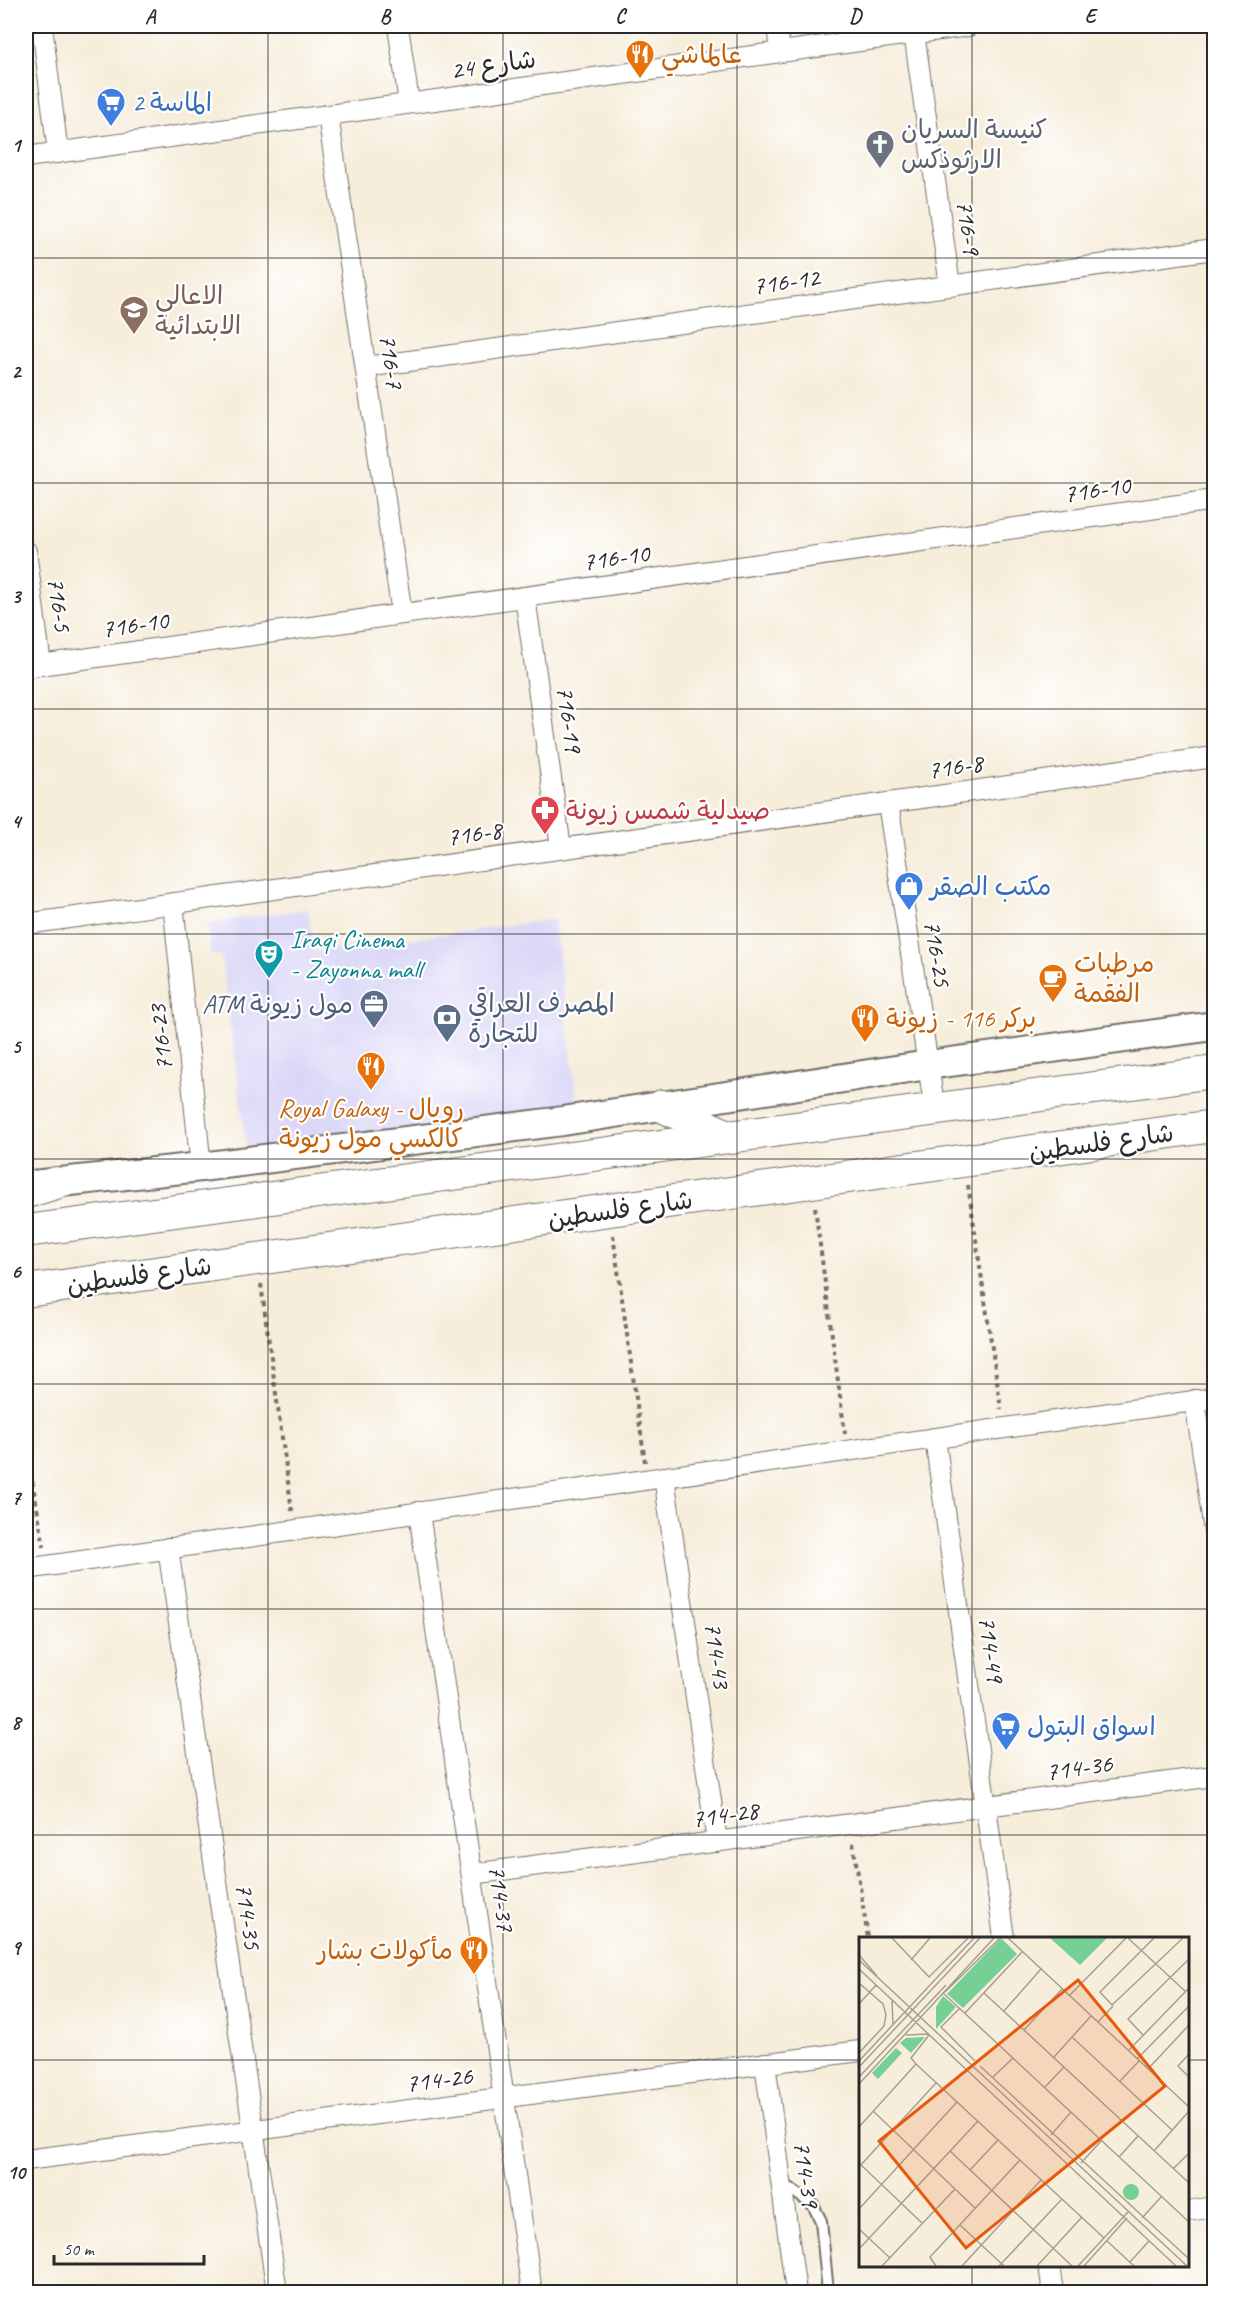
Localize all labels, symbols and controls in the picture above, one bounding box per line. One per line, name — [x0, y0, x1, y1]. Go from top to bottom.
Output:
text: A — [145, 4, 157, 29]
text: B — [380, 4, 392, 29]
text: C — [615, 4, 627, 29]
text: D — [849, 4, 863, 29]
text: E — [1085, 4, 1099, 29]
restaurant icon: عالماشي — [624, 38, 656, 80]
place label: عالماشي — [661, 38, 742, 77]
street label: شارع 24 — [448, 42, 538, 88]
supermarket icon: الماسة 2 — [95, 86, 127, 128]
place label: الماسة 2 — [132, 86, 212, 119]
place label: كنيسة السريان الارثوذكس — [901, 113, 1047, 176]
church icon: كنيسة السريان الارثوذكس — [864, 128, 896, 170]
text: 1 — [12, 133, 23, 158]
street label: 716-9 — [948, 197, 989, 259]
street label: 716-12 — [751, 260, 824, 302]
place label: الاعالي الابتدائية — [155, 279, 241, 342]
school or university icon: الاعالي الابتدائية — [118, 294, 150, 336]
street label: 716-7 — [371, 331, 412, 392]
text: 2 — [12, 359, 23, 384]
street label: 716-10 — [1062, 468, 1135, 510]
street label: 716-10 — [581, 536, 654, 578]
street label: 716-5 — [39, 574, 80, 635]
text: 3 — [12, 584, 23, 609]
street label: 716-10 — [100, 603, 173, 645]
street label: 716-19 — [549, 684, 591, 757]
street label: 716-8 — [925, 746, 987, 787]
pharmacy icon: صيدلية شمس زيونة — [529, 794, 561, 836]
place label: صيدلية شمس زيونة — [566, 794, 770, 827]
text: 4 — [12, 809, 24, 834]
street label: 716-8 — [444, 813, 506, 854]
shop icon: مكتب الصقر — [893, 870, 925, 912]
place label: مكتب الصقر — [928, 870, 1051, 903]
street label: 716-25 — [916, 917, 959, 990]
place label: Iraqi Cinema - Zayonna mall — [290, 923, 426, 986]
theatre icon: Iraqi Cinema - Zayonna mall — [253, 938, 285, 980]
place label: مرطبات الفقمة — [1074, 947, 1155, 1010]
cafe icon: مرطبات الفقمة — [1037, 962, 1069, 1004]
place label: المصرف العراقي للتجارة — [468, 987, 615, 1050]
place label: ATM مول زيونة — [202, 988, 353, 1021]
office icon: ATM مول زيونة — [358, 988, 390, 1030]
street label: 716-23 — [140, 1001, 180, 1073]
bank icon: المصرف العراقي للتجارة — [431, 1002, 463, 1044]
restaurant icon: بركر 116 - زيونة — [849, 1002, 881, 1044]
place label: بركر 116 - زيونة — [886, 1002, 1036, 1035]
text: 5 — [12, 1034, 23, 1059]
restaurant icon: Royal Galaxy - رويال كالكسي مول زيونة — [355, 1050, 387, 1092]
place label: Royal Galaxy - رويال كالكسي مول زيونة — [278, 1092, 464, 1161]
street label: شارع فلسطين — [1026, 1116, 1176, 1170]
street label: شارع فلسطين — [545, 1183, 695, 1237]
street label: شارع فلسطين — [64, 1249, 214, 1303]
text: 6 — [11, 1259, 22, 1284]
text: 7 — [12, 1485, 23, 1510]
street label: 714-49 — [971, 1614, 1013, 1687]
street label: 714-43 — [697, 1620, 739, 1693]
text: 8 — [12, 1710, 24, 1735]
supermarket icon: اسواق البتول — [990, 1710, 1022, 1752]
place label: اسواق البتول — [1027, 1710, 1156, 1743]
street label: 714-36 — [1044, 1746, 1116, 1788]
street label: 714-28 — [690, 1793, 763, 1835]
street label: 714-37 — [481, 1863, 523, 1935]
street label: 714-35 — [228, 1881, 270, 1953]
place label: مأكولات بشار — [315, 1934, 453, 1967]
restaurant icon: مأكولات بشار — [458, 1934, 490, 1976]
text: 9 — [12, 1935, 23, 1960]
inset map — [859, 1937, 1189, 2267]
street label: 714-26 — [404, 2059, 476, 2100]
street label: 714-39 — [786, 2139, 828, 2212]
text: 10 — [7, 2160, 27, 2185]
scale bar — [54, 2228, 204, 2266]
text: 50 m — [63, 2238, 96, 2260]

